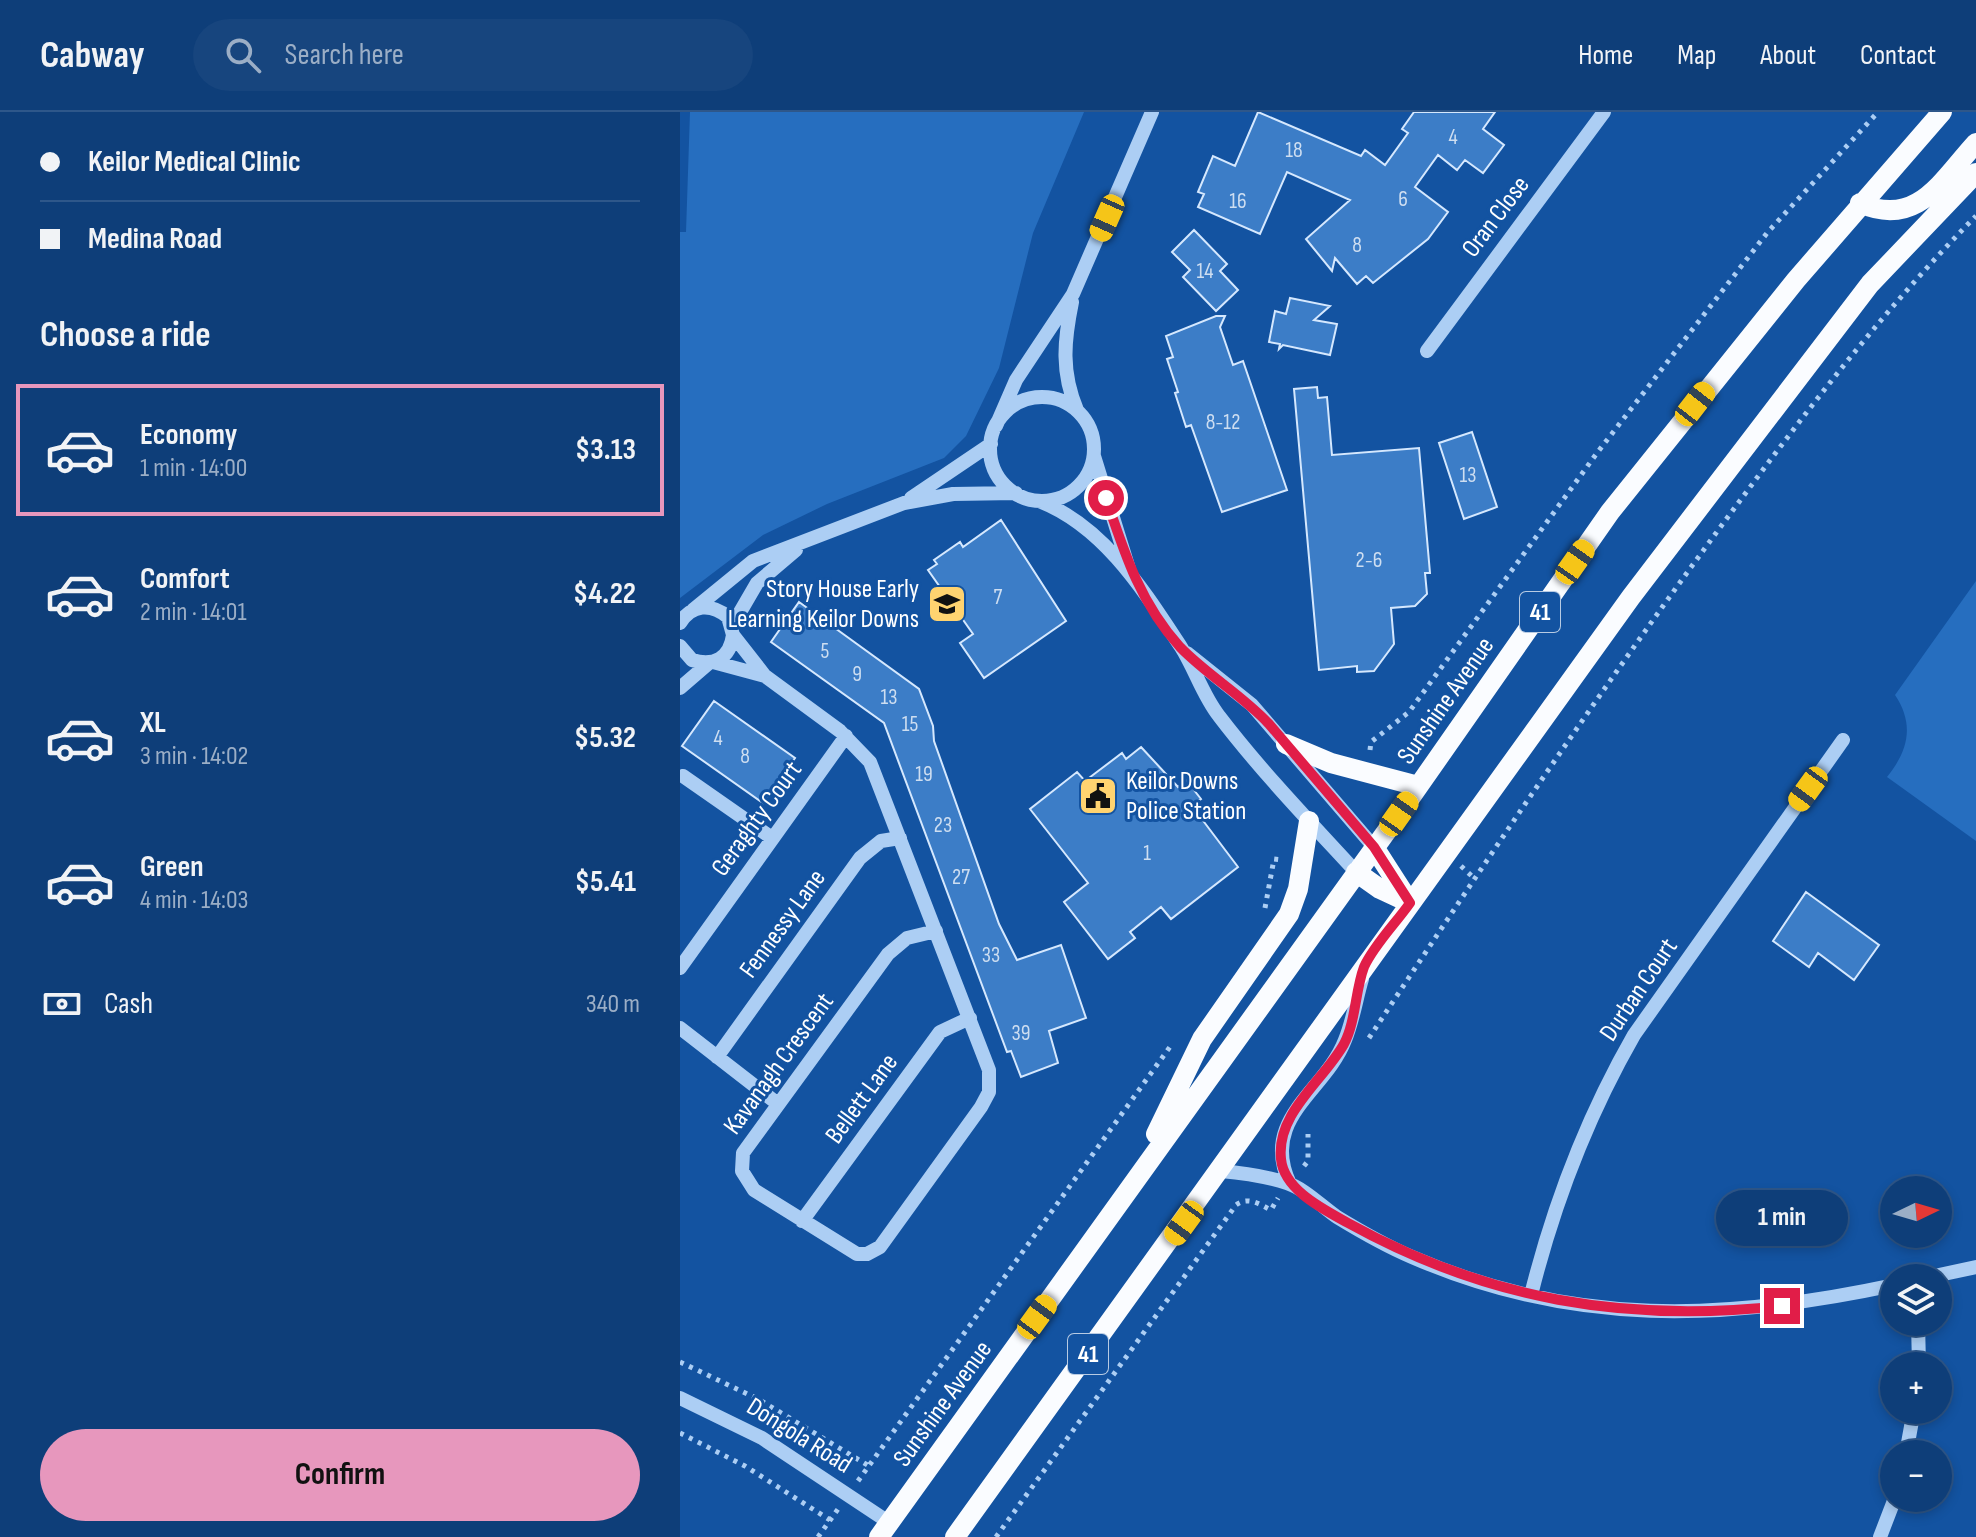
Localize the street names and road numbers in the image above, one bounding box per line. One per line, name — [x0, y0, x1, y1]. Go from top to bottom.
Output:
street label: Oran Close — [1456, 170, 1536, 264]
road number: 41 — [1520, 592, 1560, 632]
street label: Sunshine Avenue — [1391, 632, 1501, 770]
street label: Geraghty Court — [705, 756, 809, 882]
street label: Fennessy Lane — [733, 864, 833, 984]
street label: Durban Court — [1593, 933, 1685, 1047]
street label: Kavanagh Crescent — [717, 987, 841, 1141]
street label: Bellett Lane — [819, 1048, 905, 1150]
road number: 41 — [1068, 1334, 1108, 1374]
street label: Sunshine Avenue — [887, 1335, 999, 1473]
street label: Dongola Road — [741, 1392, 857, 1480]

